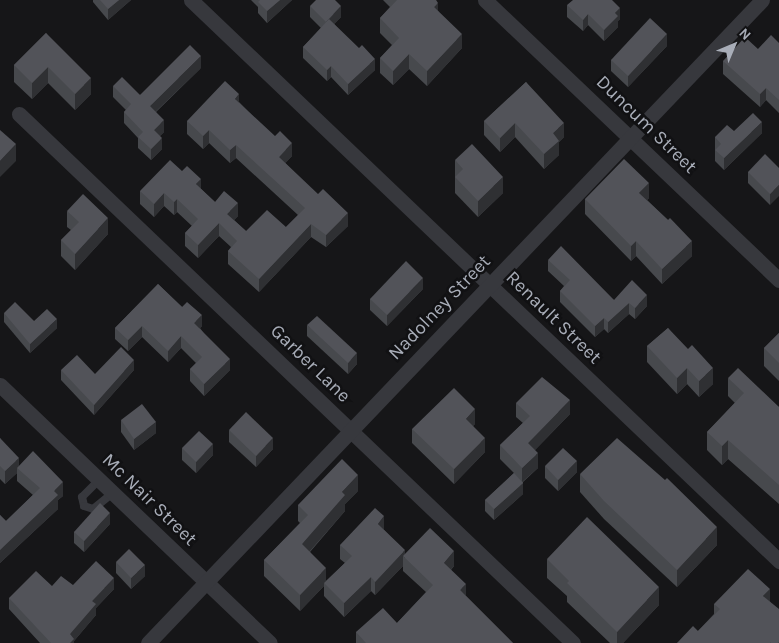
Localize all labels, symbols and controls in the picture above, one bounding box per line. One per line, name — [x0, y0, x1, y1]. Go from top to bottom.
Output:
north arrow — [709, 20, 759, 70]
text: N — [735, 24, 755, 44]
street label: Duncum Street — [591, 71, 701, 179]
street label: Nadolney Street — [384, 251, 496, 365]
street label: Renault Street — [500, 267, 606, 369]
street label: Garber Lane — [265, 320, 355, 408]
street label: Mc Nair Street — [97, 449, 201, 551]

